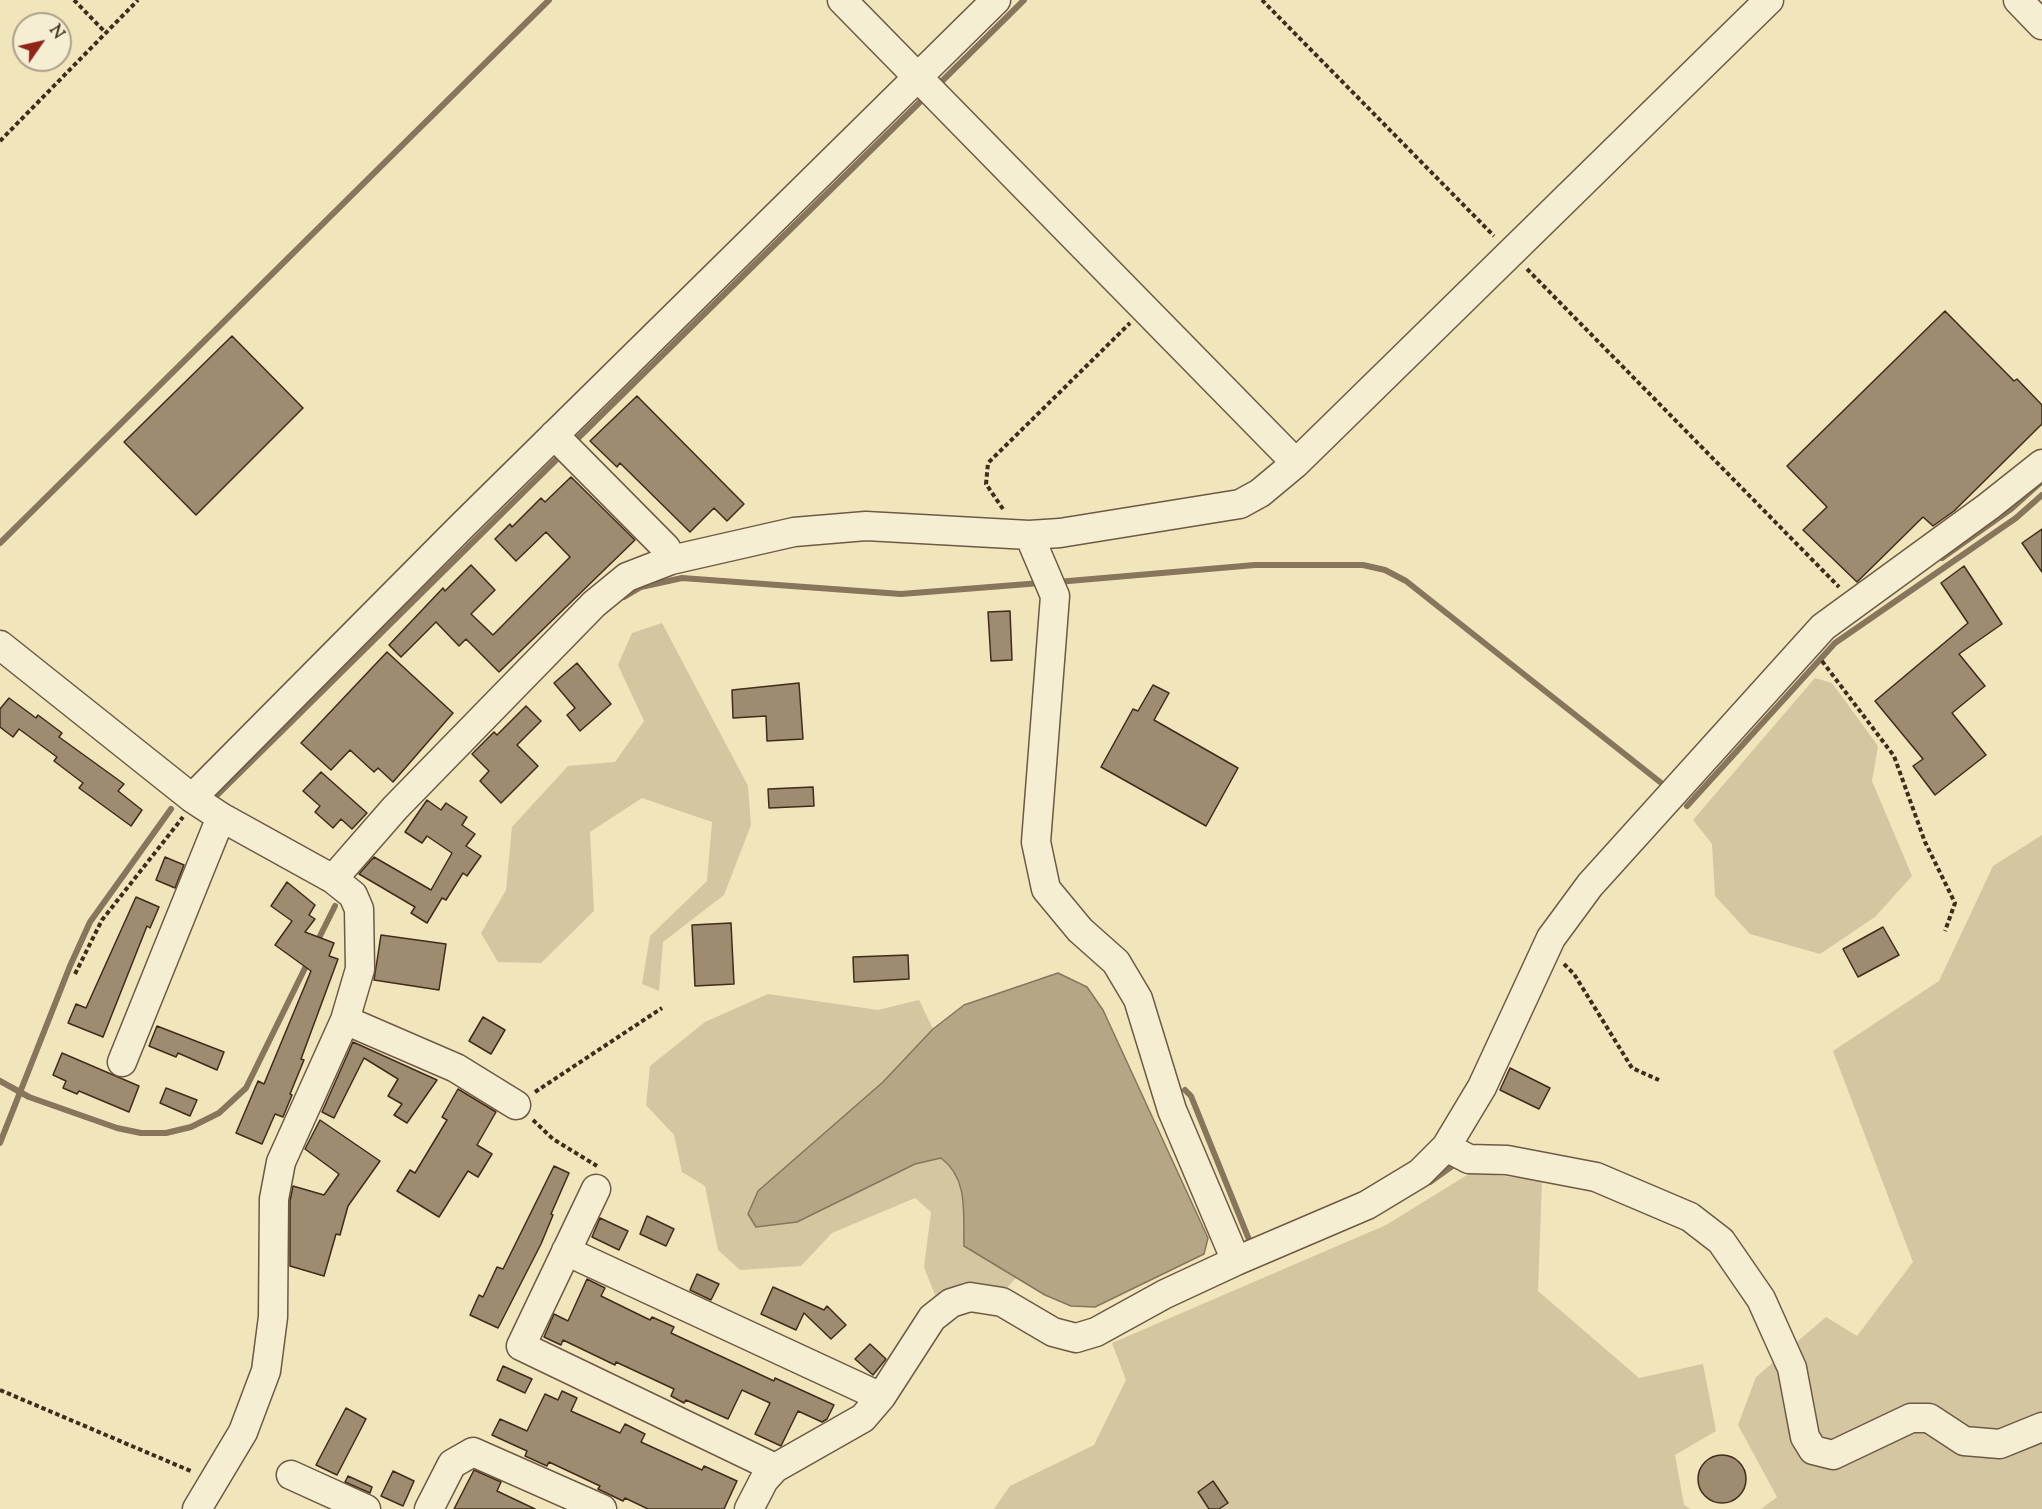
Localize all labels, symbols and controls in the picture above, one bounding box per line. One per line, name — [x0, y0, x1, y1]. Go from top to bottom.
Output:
north arrow — [12, 12, 72, 72]
text: N — [43, 21, 69, 45]

